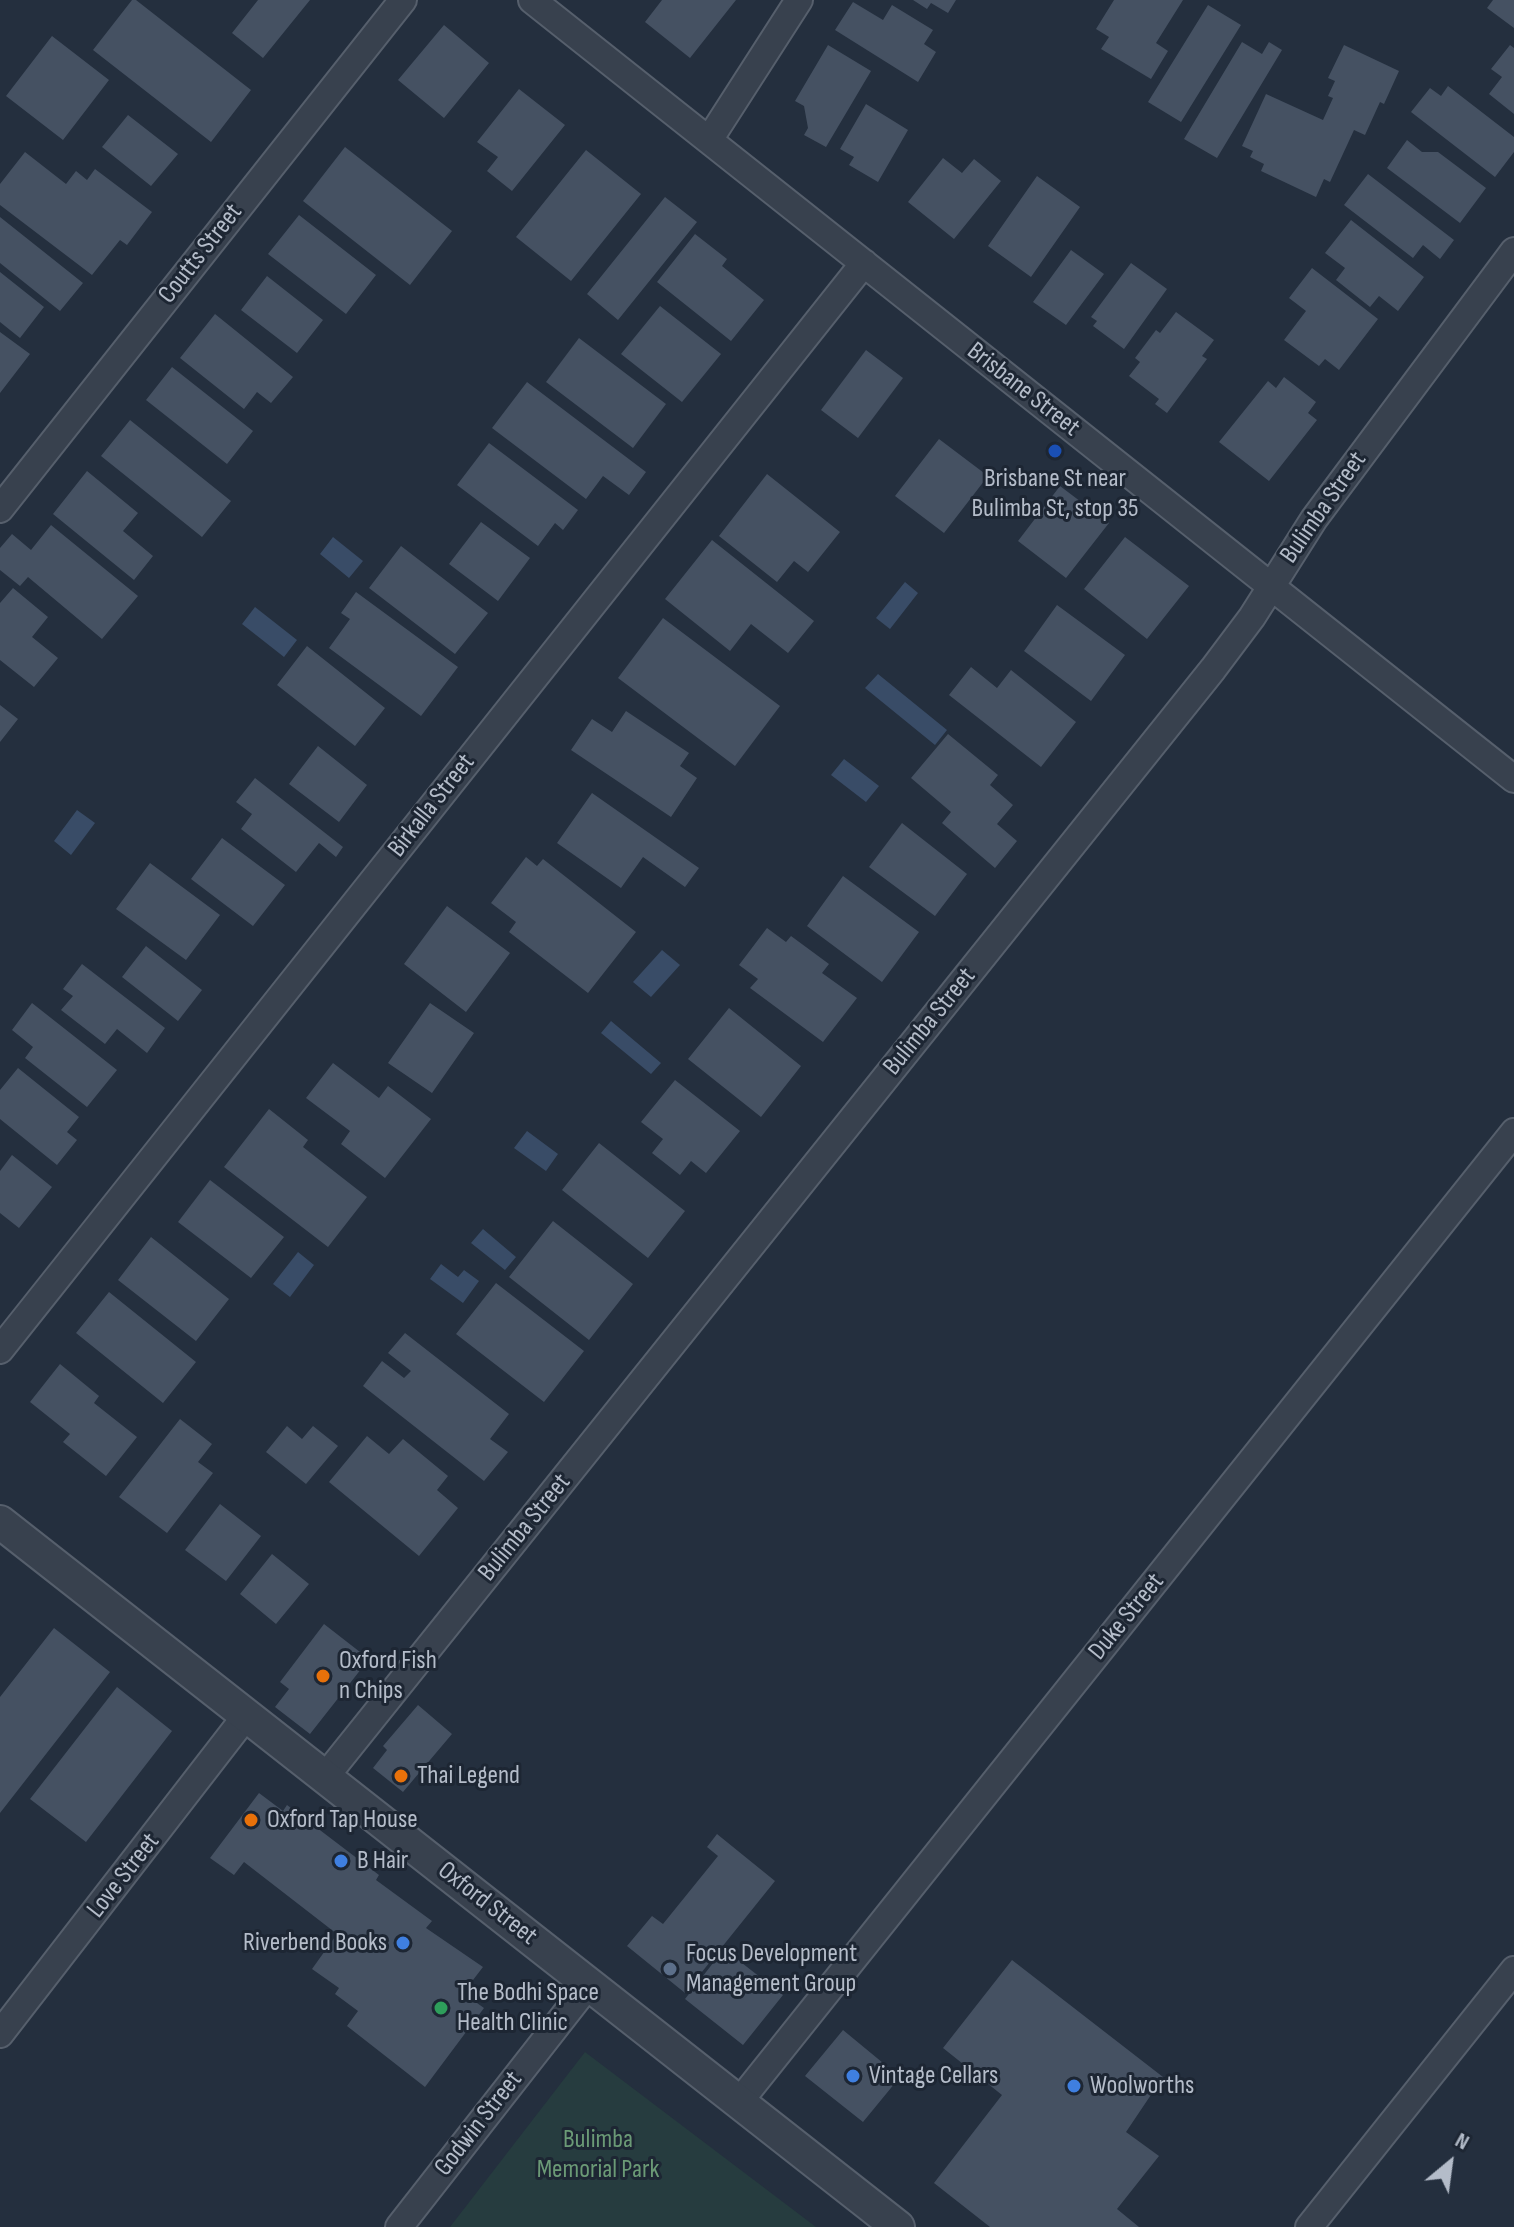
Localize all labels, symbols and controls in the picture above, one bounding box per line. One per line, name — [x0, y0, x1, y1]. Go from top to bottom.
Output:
street label: Coutts Street — [152, 198, 250, 310]
street label: Brisbane Street — [960, 336, 1086, 444]
marker: Brisbane St near Bulimba St, stop 35 — [1046, 442, 1064, 460]
street label: Bulimba Street — [1274, 446, 1374, 570]
place label: Brisbane St near Bulimba St, stop 35 — [971, 463, 1139, 524]
street label: Birkalla Street — [382, 748, 482, 864]
street label: Bulimba Street — [877, 962, 983, 1082]
street label: Bulimba Street — [472, 1468, 578, 1588]
street label: Duke Street — [1083, 1567, 1171, 1667]
place label: Oxford Fish n Chips — [339, 1645, 437, 1706]
marker: Oxford Fish n Chips — [314, 1667, 332, 1685]
place label: Thai Legend — [417, 1760, 520, 1792]
marker: Thai Legend — [392, 1767, 410, 1785]
place label: Oxford Tap House — [267, 1804, 418, 1836]
marker: Oxford Tap House — [242, 1811, 260, 1829]
street label: Love Street — [81, 1827, 167, 1925]
place label: B Hair — [357, 1845, 408, 1877]
marker: B Hair — [332, 1852, 350, 1870]
street label: Oxford Street — [431, 1856, 543, 1952]
place label: Riverbend Books — [243, 1927, 387, 1959]
marker: Riverbend Books — [394, 1934, 412, 1952]
place label: Focus Development Management Group — [686, 1938, 857, 2000]
marker: Focus Development Management Group — [661, 1960, 679, 1978]
place label: The Bodhi Space Health Clinic — [457, 1977, 599, 2038]
marker: The Bodhi Space Health Clinic — [432, 1999, 450, 2017]
place label: Vintage Cellars — [869, 2060, 998, 2092]
street label: Godwin Street — [428, 2065, 530, 2183]
marker: Vintage Cellars — [844, 2067, 862, 2085]
place label: Woolworths — [1090, 2070, 1194, 2102]
marker: Woolworths — [1065, 2077, 1083, 2095]
north arrow — [1410, 2123, 1490, 2203]
park label: Bulimba Memorial Park — [537, 2124, 659, 2186]
text: N — [1450, 2127, 1474, 2156]

